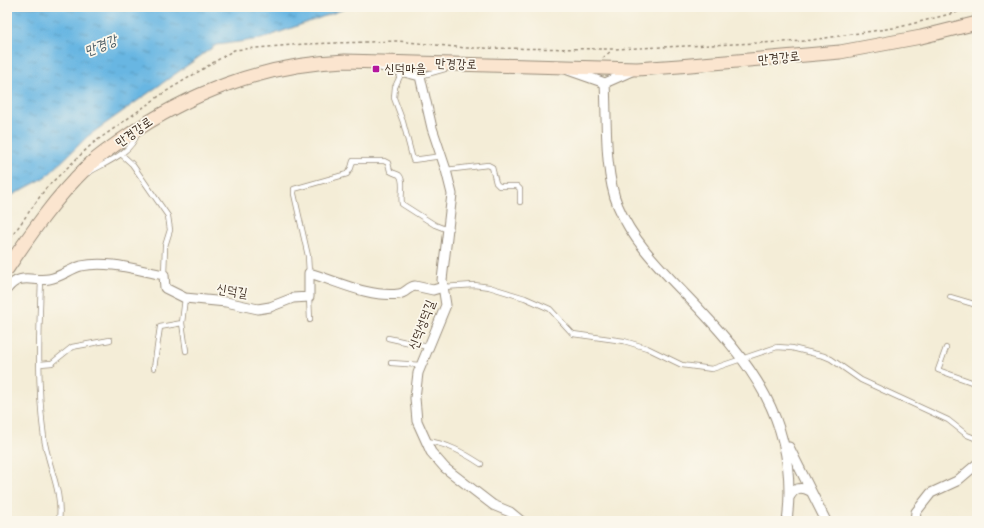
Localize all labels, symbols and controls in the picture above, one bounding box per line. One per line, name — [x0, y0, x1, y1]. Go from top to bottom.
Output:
water label: 만경강 — [82, 30, 122, 62]
street label: 만경강로 — [757, 47, 801, 69]
street label: 만경강로 — [435, 54, 477, 74]
place label: 신덕마을 — [384, 60, 426, 78]
marker: 신덕마을 — [371, 64, 381, 74]
street label: 만경강로 — [112, 113, 156, 151]
street label: 신덕길 — [215, 280, 249, 302]
street label: 신덕성덕길 — [404, 297, 440, 353]

